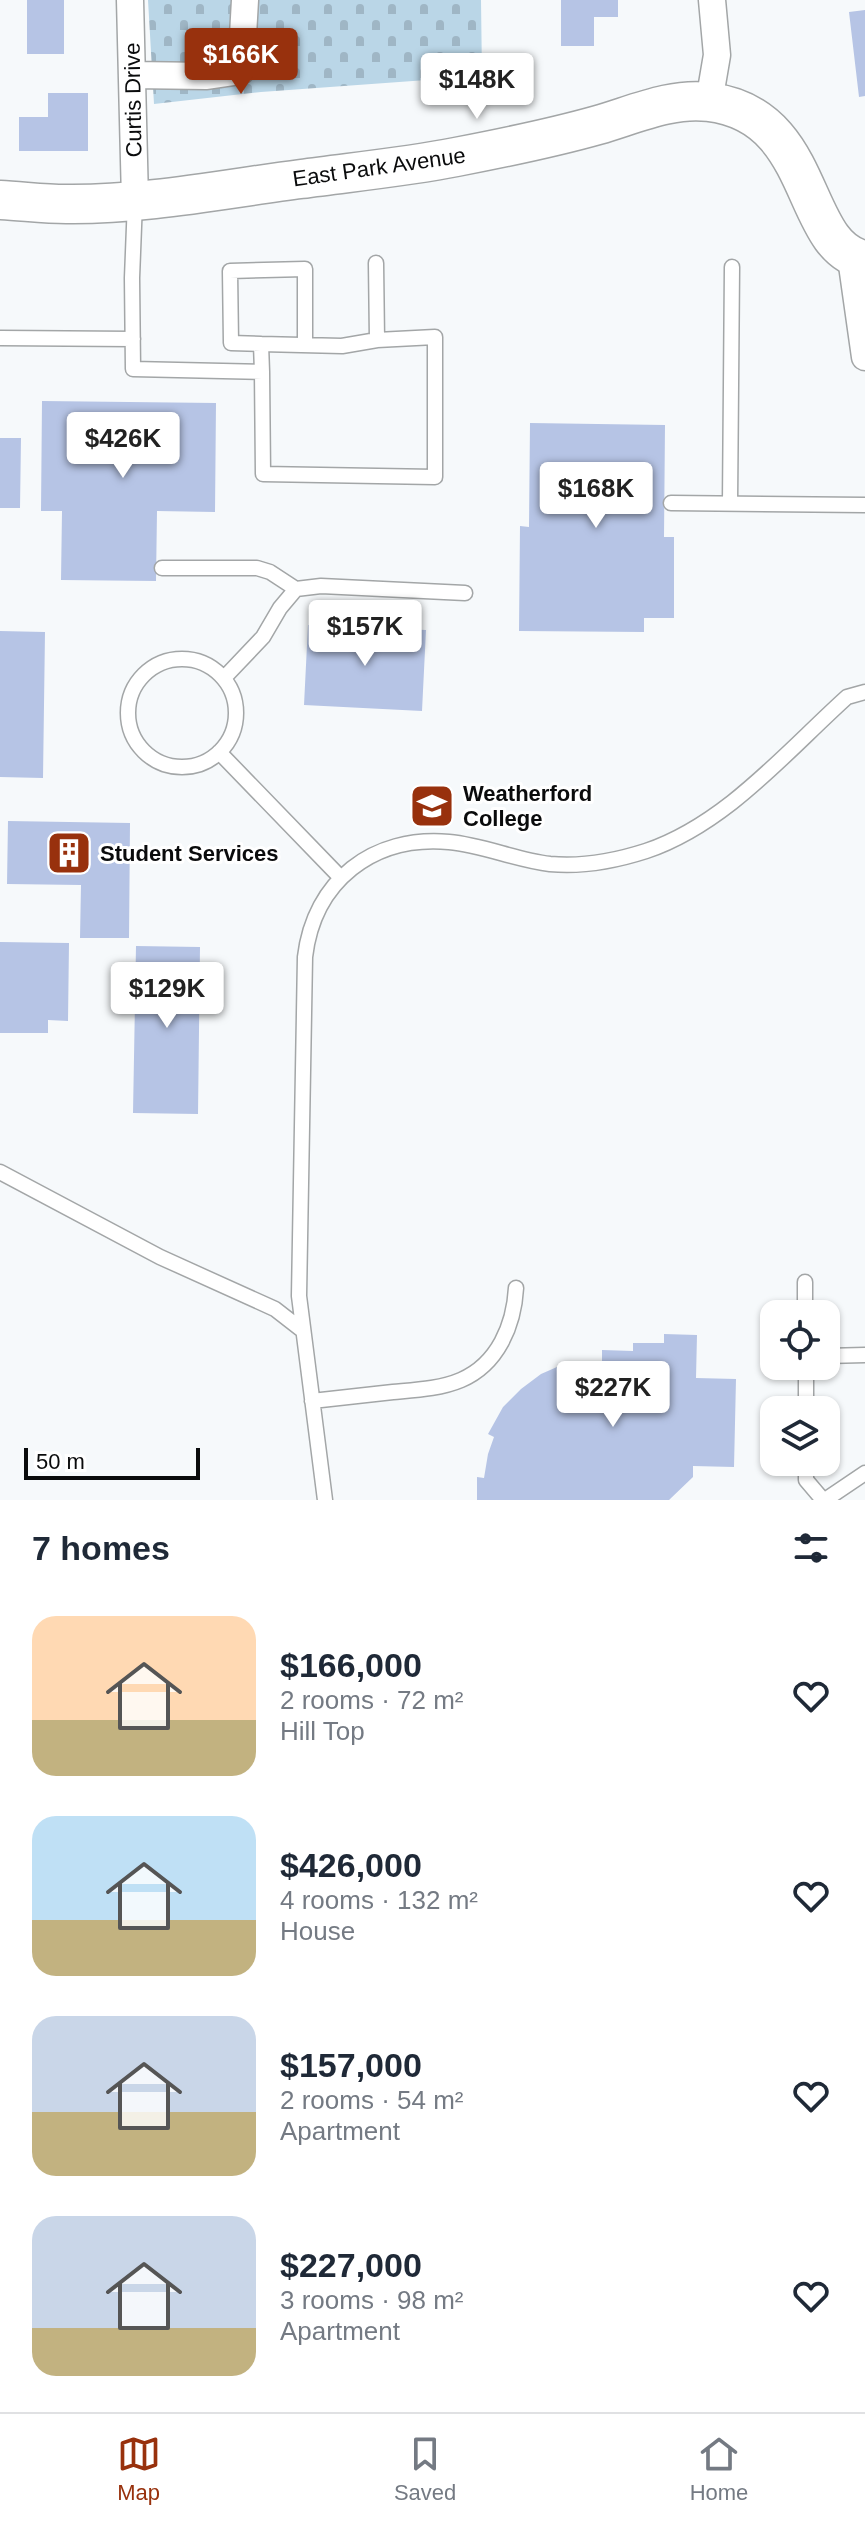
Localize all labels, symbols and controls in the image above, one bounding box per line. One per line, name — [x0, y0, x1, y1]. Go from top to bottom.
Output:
pin: $166K — [185, 28, 297, 96]
text: $166K — [203, 39, 279, 69]
street label: Curtis Drive — [119, 42, 147, 158]
pin: $148K — [421, 53, 533, 121]
text: $148K — [439, 64, 515, 94]
street label: East Park Avenue — [291, 142, 467, 192]
pin: $426K — [67, 412, 179, 480]
text: $426K — [85, 423, 161, 453]
pin: $168K — [540, 462, 652, 530]
text: $168K — [558, 473, 634, 503]
pin: $157K — [309, 600, 421, 668]
text: $157K — [327, 611, 403, 641]
place label: Weatherford College — [463, 781, 592, 831]
school or university icon: Weatherford College — [408, 782, 456, 830]
building icon: Student Services — [45, 829, 93, 877]
place label: Student Services — [100, 841, 279, 866]
pin: $129K — [111, 962, 223, 1030]
text: $129K — [129, 973, 205, 1003]
map controls — [760, 1300, 840, 1476]
button: locate — [760, 1300, 840, 1380]
pin: $227K — [557, 1361, 669, 1429]
text: $227K — [575, 1372, 651, 1402]
button: layers — [760, 1396, 840, 1476]
scale bar — [24, 1444, 200, 1480]
text: 50 m — [36, 1449, 85, 1474]
icon: filters — [789, 1526, 833, 1570]
text: 7 homes — [32, 1529, 170, 1567]
text: $166,000 — [280, 1646, 422, 1684]
icon: home — [96, 1648, 192, 1744]
icon: heart — [789, 1674, 833, 1718]
text: 2 rooms · 72 m² — [280, 1685, 464, 1715]
text: Hill Top — [280, 1716, 365, 1746]
text: $426,000 — [280, 1846, 422, 1884]
icon: home — [96, 1848, 192, 1944]
icon: heart — [789, 1874, 833, 1918]
text: 4 rooms · 132 m² — [280, 1885, 478, 1915]
text: House — [280, 1916, 355, 1946]
text: $157,000 — [280, 2046, 422, 2084]
icon: home — [96, 2048, 192, 2144]
icon: heart — [789, 2074, 833, 2118]
text: 2 rooms · 54 m² — [280, 2085, 464, 2115]
text: Apartment — [280, 2116, 400, 2146]
text: $227,000 — [280, 2246, 422, 2284]
icon: home — [96, 2248, 192, 2344]
icon: heart — [789, 2274, 833, 2318]
text: 3 rooms · 98 m² — [280, 2285, 464, 2315]
text: Apartment — [280, 2316, 400, 2346]
tab: Map — [117, 2432, 161, 2506]
tab: Saved — [394, 2432, 456, 2506]
tab: Home — [690, 2432, 748, 2506]

